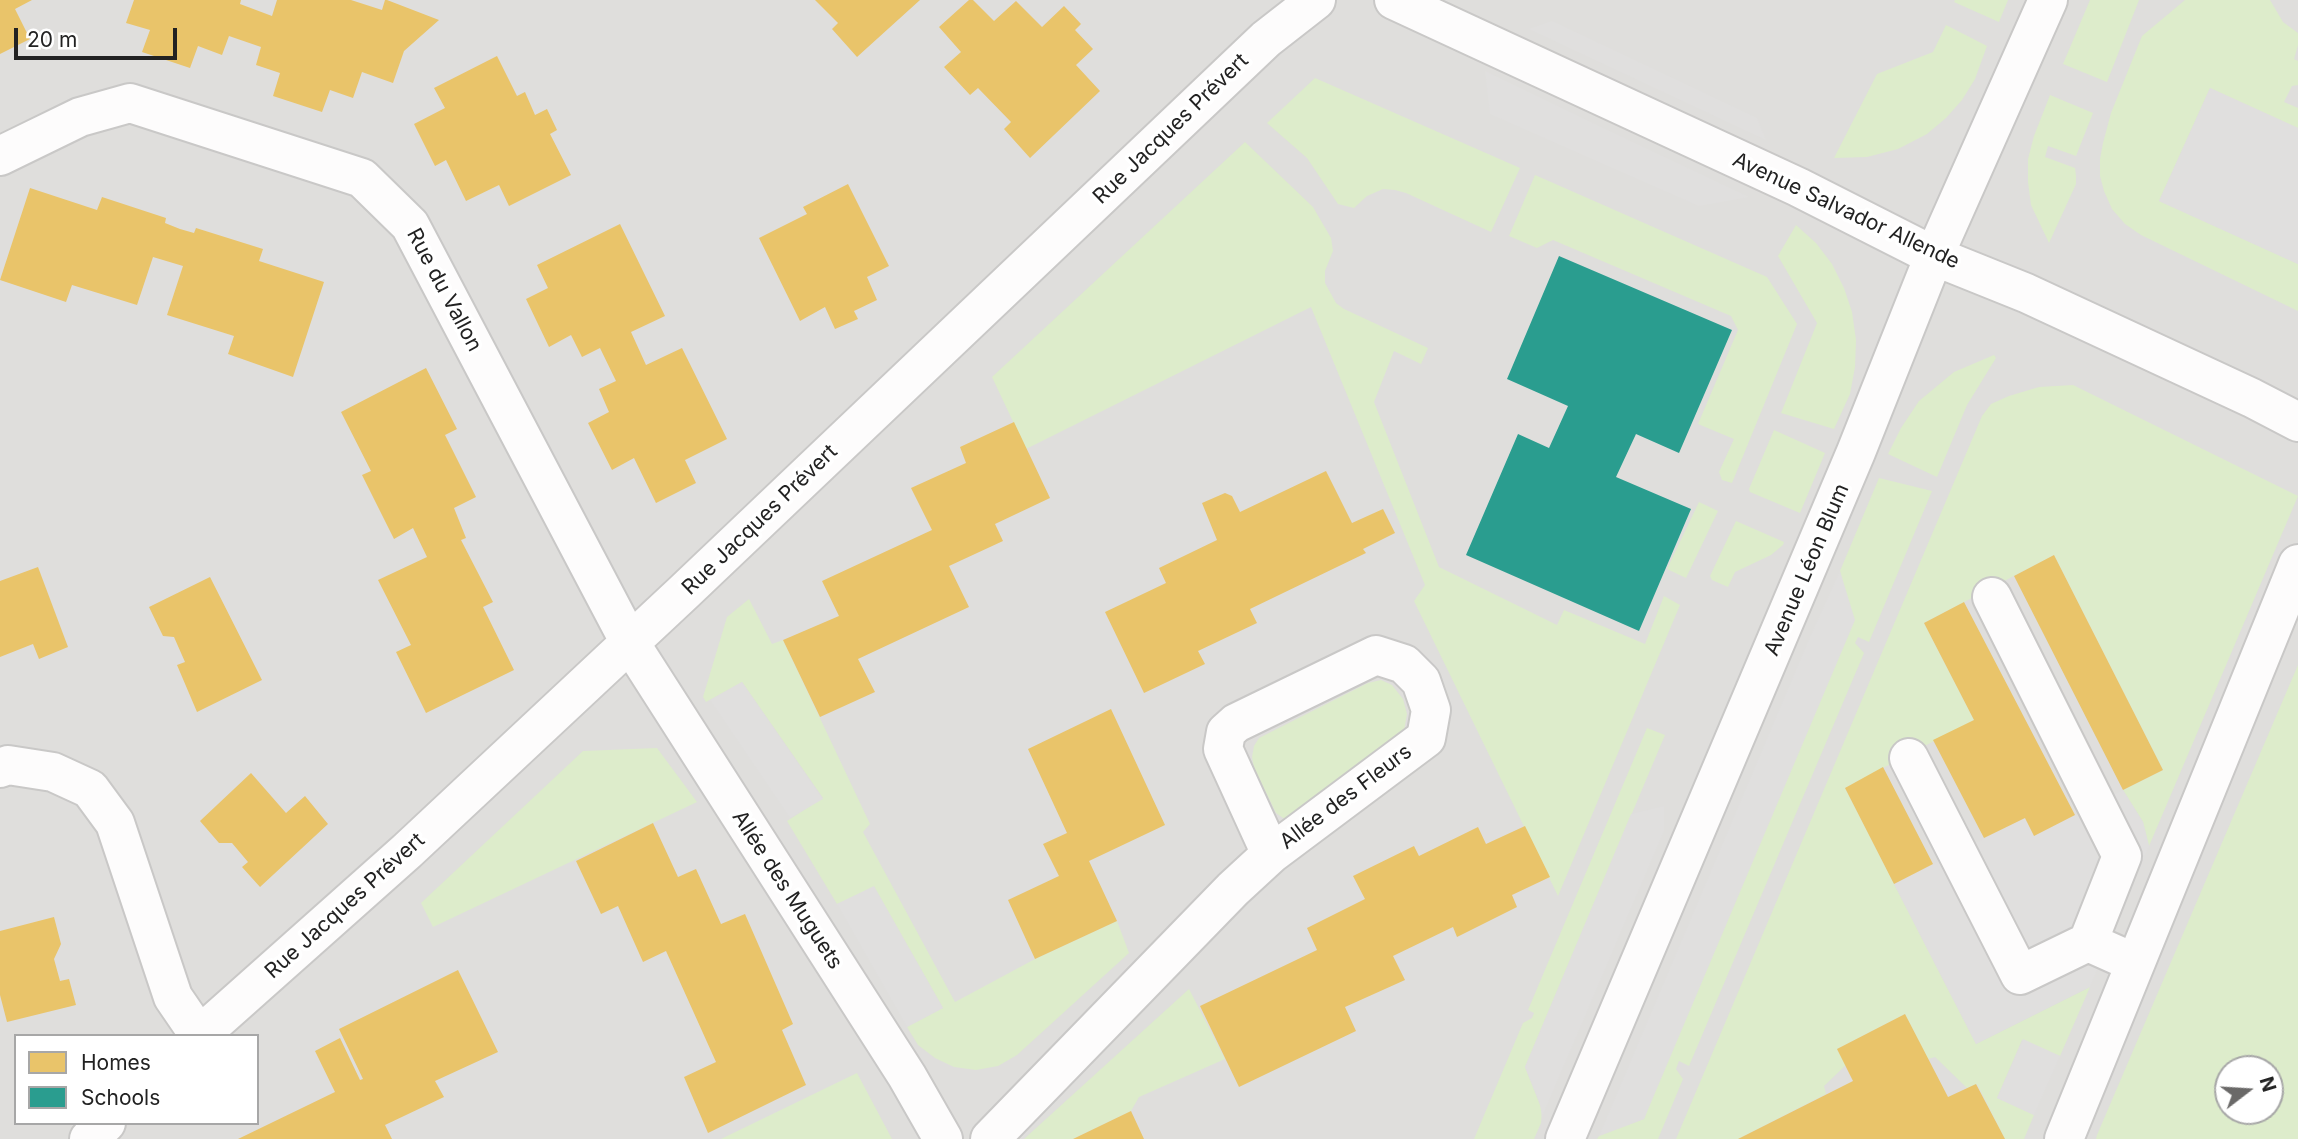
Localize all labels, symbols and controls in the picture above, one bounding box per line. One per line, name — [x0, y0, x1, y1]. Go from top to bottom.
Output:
scale bar — [18, 14, 180, 58]
text: 20 m — [27, 27, 77, 52]
street label: Rue Jacques Prévert — [1088, 48, 1254, 210]
street label: Avenue Salvador Allende — [1729, 147, 1963, 275]
street label: Rue du Vallon — [401, 224, 487, 356]
street label: Rue Jacques Prévert — [677, 439, 843, 601]
street label: Avenue Léon Blum — [1759, 480, 1855, 660]
street label: Allée des Fleurs — [1275, 739, 1417, 855]
street label: Allée des Muguets — [726, 806, 848, 974]
street label: Rue Jacques Prévert — [260, 828, 430, 984]
legend — [14, 1034, 259, 1125]
text: Homes — [81, 1050, 151, 1075]
north arrow — [2214, 1055, 2284, 1125]
text: N — [2255, 1074, 2281, 1095]
text: Schools — [81, 1085, 160, 1110]

